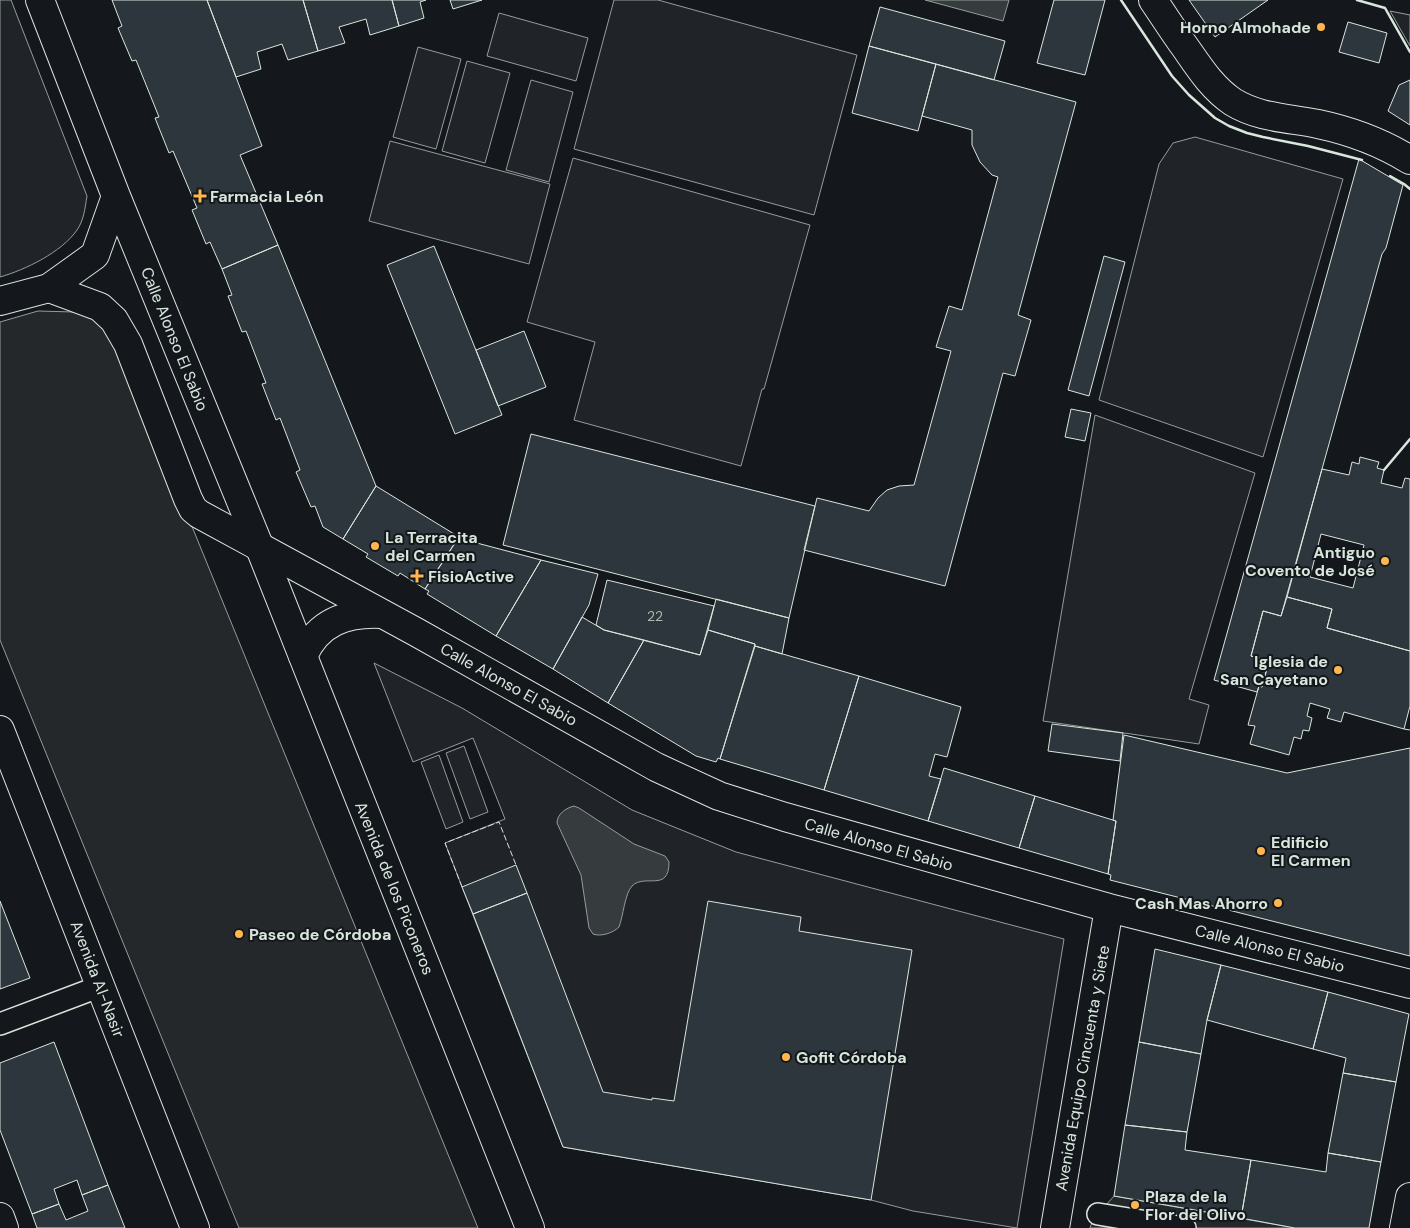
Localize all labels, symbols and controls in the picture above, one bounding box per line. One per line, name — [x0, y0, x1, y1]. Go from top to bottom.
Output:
place label: Horno Almohade — [1180, 17, 1311, 38]
marker: Horno Almohade — [1315, 21, 1327, 33]
place label: Farmacia León — [210, 186, 324, 207]
marker: Farmacia León — [194, 190, 206, 202]
street label: Calle Alonso El Sabio — [136, 264, 213, 414]
place label: La Terracita del Carmen — [385, 527, 478, 566]
marker: La Terracita del Carmen — [369, 540, 381, 552]
place label: Antiguo Covento de José — [1245, 542, 1375, 581]
marker: Antiguo Covento de José — [1379, 555, 1391, 567]
place label: FisioActive — [428, 566, 514, 587]
marker: FisioActive — [410, 569, 424, 583]
house number: 22 — [647, 607, 663, 625]
street label: Calle Alonso El Sabio — [437, 638, 581, 731]
place label: Iglesia de San Cayetano — [1220, 651, 1328, 690]
marker: Iglesia de San Cayetano — [1332, 664, 1344, 676]
street label: Avenida de los Piconeros — [350, 799, 439, 978]
street label: Calle Alonso El Sabio — [802, 813, 956, 876]
place label: Edificio El Carmen — [1271, 832, 1351, 871]
marker: Edificio El Carmen — [1255, 845, 1267, 857]
place label: Cash Mas Ahorro — [1135, 893, 1268, 914]
marker: Cash Mas Ahorro — [1272, 897, 1284, 909]
street label: Avenida Al-Nasir — [66, 918, 129, 1041]
street label: Calle Alonso El Sabio — [1193, 920, 1347, 977]
place label: Paseo de Córdoba — [249, 924, 391, 945]
marker: Paseo de Córdoba — [233, 928, 245, 940]
street label: Avenida Equipo Cincuenta y Siete — [1051, 943, 1114, 1193]
place label: Gofit Córdoba — [796, 1047, 907, 1068]
marker: Gofit Córdoba — [780, 1051, 792, 1063]
place label: Plaza de la Flor del Olivo — [1145, 1186, 1246, 1225]
marker: Plaza de la Flor del Olivo — [1129, 1199, 1141, 1211]

